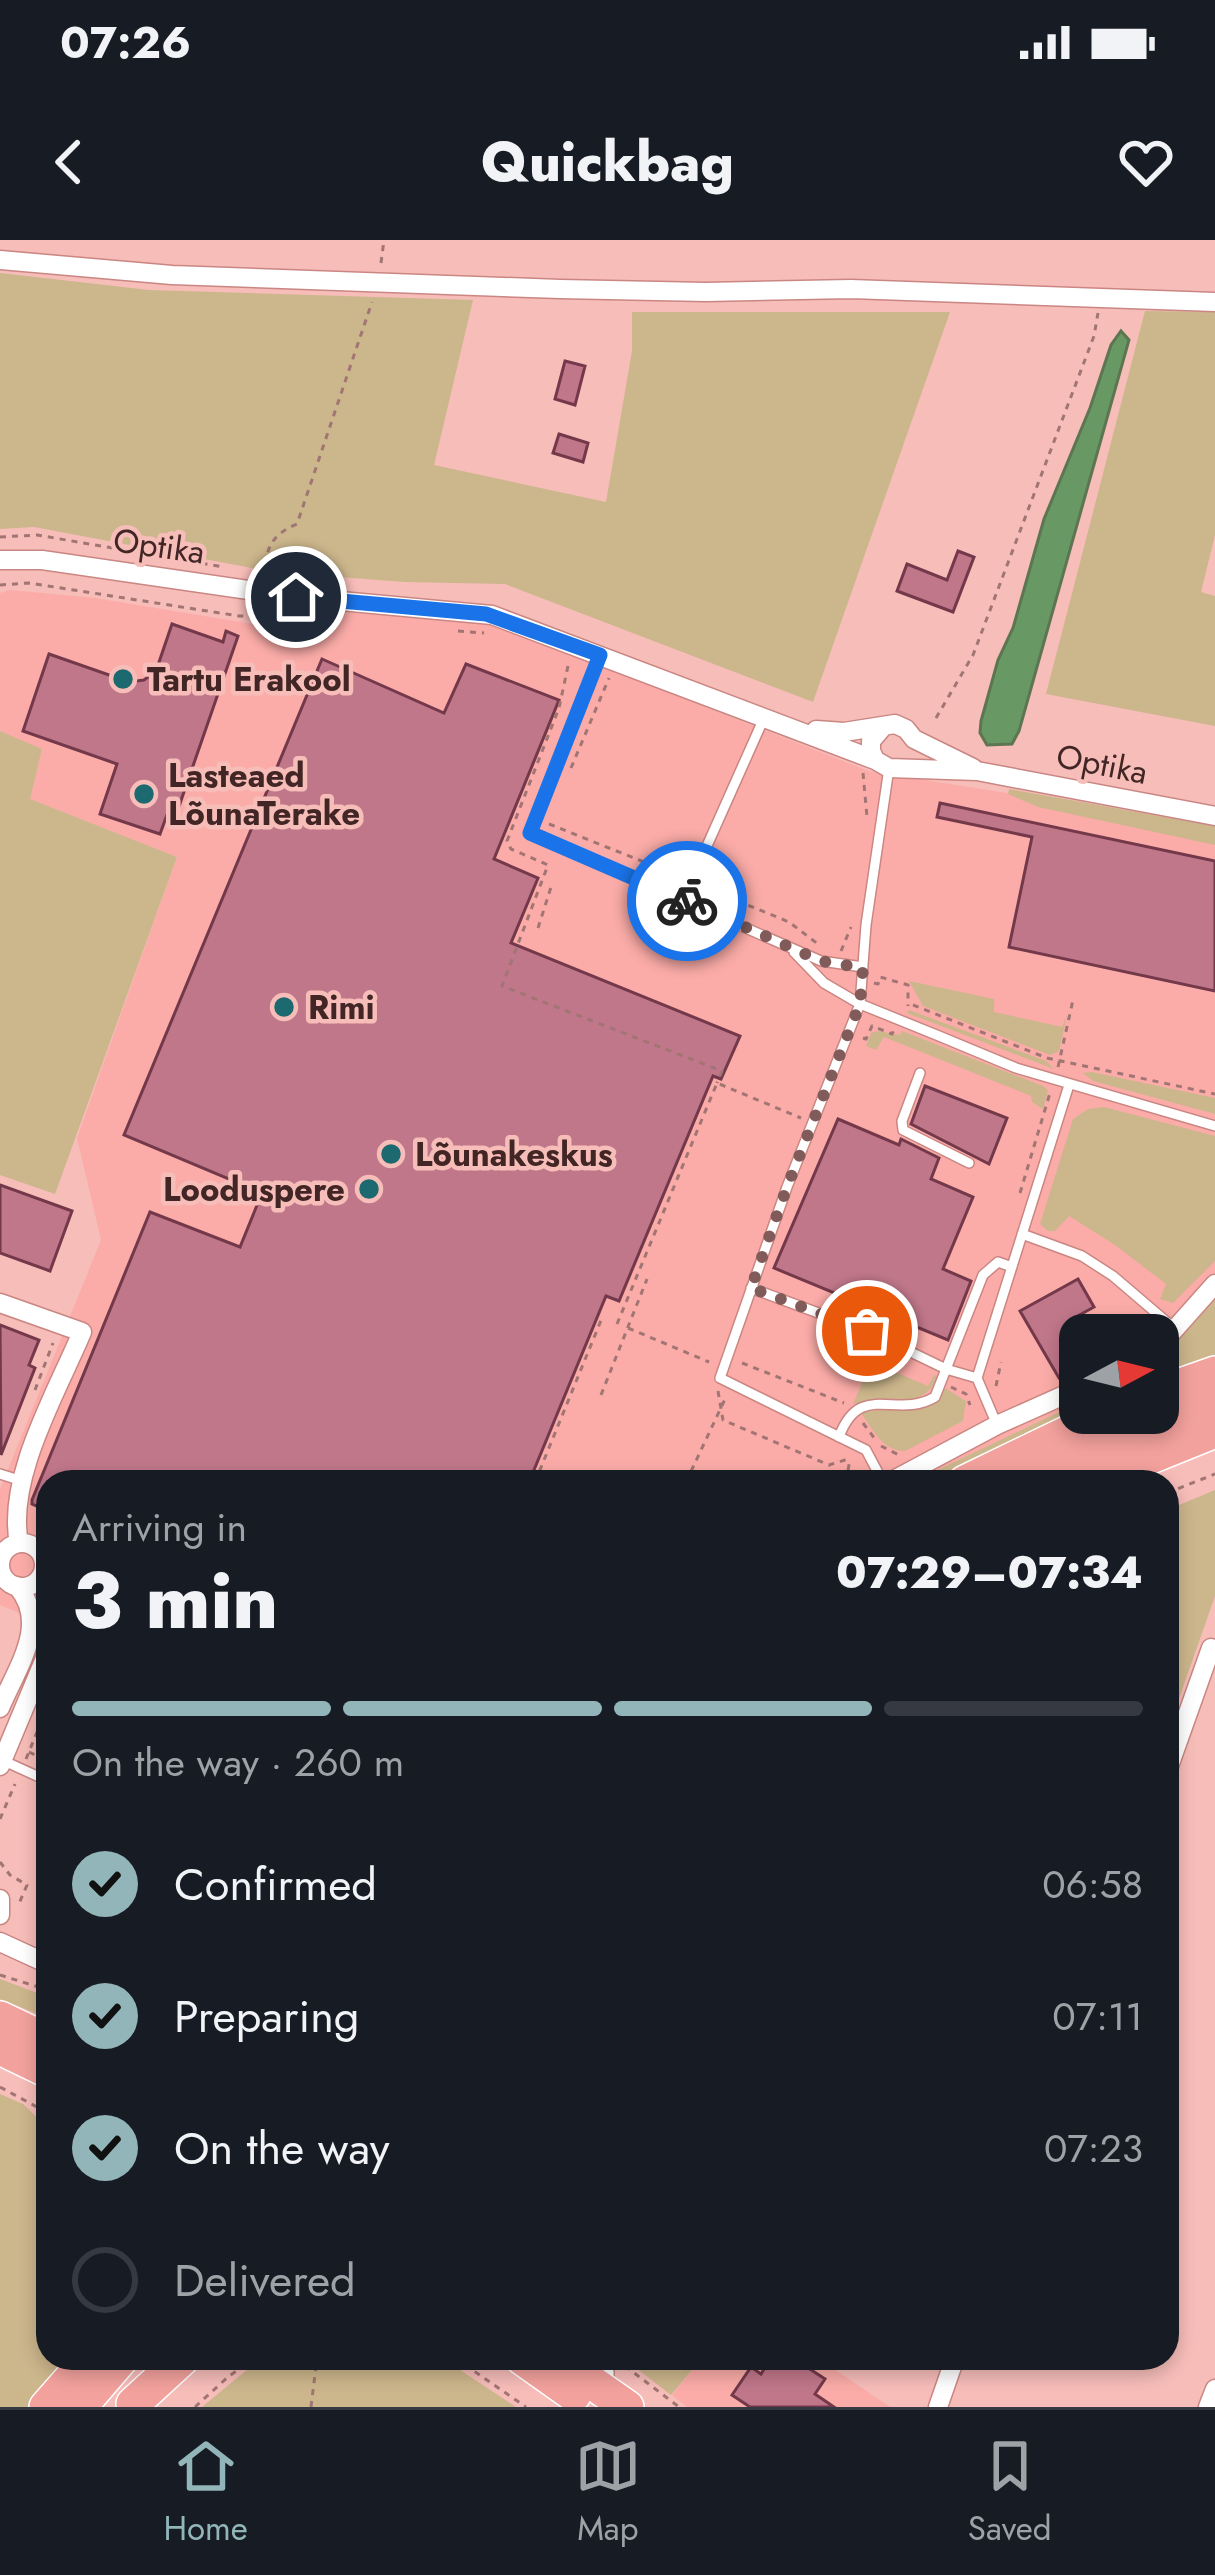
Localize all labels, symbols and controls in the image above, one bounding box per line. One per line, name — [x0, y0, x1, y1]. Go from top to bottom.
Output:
text: 07:26 — [60, 10, 191, 75]
text: Quickbag — [481, 123, 734, 201]
icon: back — [36, 129, 102, 195]
icon: heart — [1113, 129, 1179, 195]
street label: Optika — [110, 516, 208, 576]
pin — [245, 546, 347, 648]
icon: home — [263, 564, 329, 630]
place label: Tartu Erakool — [147, 656, 351, 703]
marker: Tartu Erakool — [110, 666, 136, 692]
street label: Optika — [1052, 732, 1152, 796]
place label: Lasteaed LõunaTerake — [168, 752, 360, 837]
marker: Lasteaed LõunaTerake — [131, 781, 157, 807]
courier — [627, 841, 747, 961]
icon: bike — [654, 868, 720, 934]
place label: Rimi — [308, 984, 375, 1031]
marker: Rimi — [271, 994, 297, 1020]
place label: Lõunakeskus — [415, 1131, 613, 1178]
marker: Lõunakeskus — [378, 1141, 404, 1167]
place label: Looduspere — [163, 1166, 345, 1213]
marker: Looduspere — [356, 1176, 382, 1202]
pin — [816, 1280, 918, 1382]
icon: bag — [834, 1298, 900, 1364]
north arrow — [1059, 1314, 1179, 1434]
map controls — [1059, 1314, 1179, 1434]
text: Arriving in — [72, 1499, 247, 1556]
text: 07:29–07:34 — [836, 1540, 1143, 1605]
text: 3 min — [72, 1545, 278, 1657]
text: On the way · 260 m — [72, 1734, 404, 1791]
icon: check — [72, 1851, 138, 1917]
text: Confirmed — [174, 1852, 377, 1917]
text: 06:58 — [1042, 1856, 1143, 1913]
icon: check — [72, 1983, 138, 2049]
text: Preparing — [174, 1984, 359, 2049]
text: 07:11 — [1052, 1988, 1143, 2045]
icon: check — [72, 2115, 138, 2181]
text: On the way — [174, 2116, 390, 2181]
text: 07:23 — [1044, 2120, 1143, 2177]
text: Delivered — [174, 2248, 356, 2313]
tab: Home — [164, 2433, 248, 2552]
tab: Map — [575, 2433, 641, 2552]
tab: Saved — [968, 2433, 1051, 2552]

